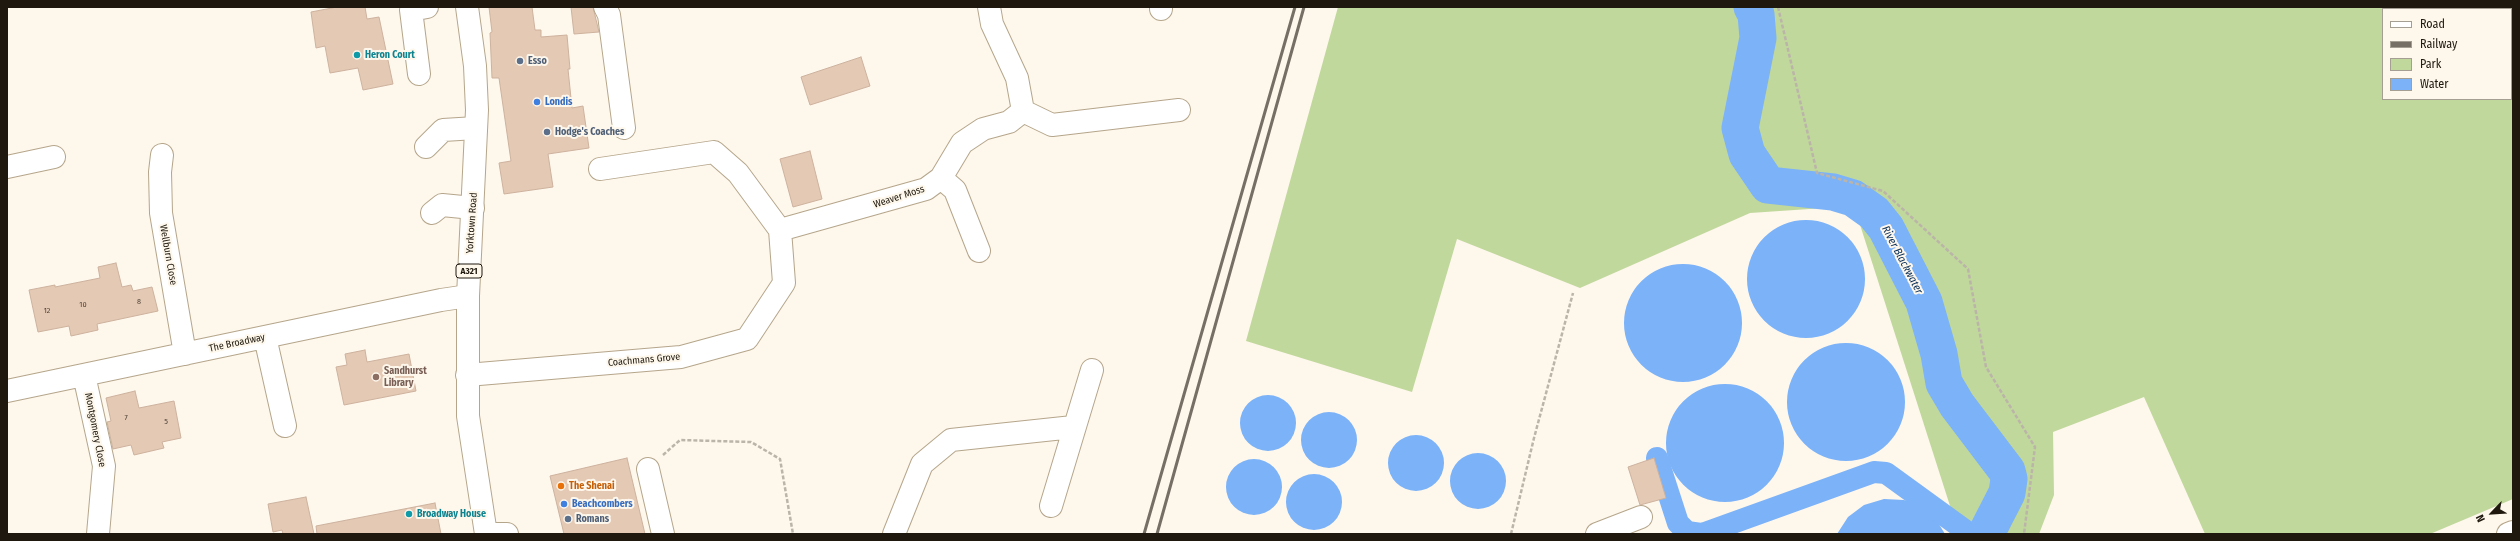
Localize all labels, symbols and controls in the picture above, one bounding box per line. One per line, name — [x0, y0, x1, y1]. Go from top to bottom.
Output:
legend — [2382, 8, 2512, 100]
text: Road — [2420, 17, 2445, 31]
text: Railway — [2420, 37, 2457, 51]
place label: Heron Court — [365, 49, 415, 61]
marker: Heron Court — [352, 50, 362, 60]
place label: Esso — [528, 55, 547, 67]
marker: Esso — [515, 56, 525, 66]
text: Park — [2420, 57, 2441, 71]
text: Water — [2420, 77, 2448, 91]
place label: Londis — [545, 96, 572, 108]
marker: Londis — [532, 97, 542, 107]
place label: Hodge's Coaches — [555, 126, 624, 138]
marker: Hodge's Coaches — [542, 127, 552, 137]
street label: Weaver Moss — [872, 183, 926, 211]
street label: Yorktown Road — [464, 192, 480, 254]
street label: Wellburn Close — [157, 224, 179, 286]
water label: River Blackwater — [1879, 224, 1925, 296]
road number: A321 — [456, 264, 482, 278]
house number: 8 — [137, 297, 141, 307]
house number: 10 — [79, 300, 87, 310]
house number: 12 — [44, 306, 50, 316]
street label: The Broadway — [208, 331, 266, 355]
street label: Coachmans Grove — [607, 351, 681, 369]
place label: Sandhurst Library — [384, 365, 427, 388]
marker: Sandhurst Library — [371, 372, 381, 382]
street label: Montgomery Close — [82, 392, 108, 468]
house number: 7 — [124, 413, 128, 423]
house number: 5 — [164, 417, 168, 427]
place label: The Shenai — [569, 480, 615, 492]
marker: The Shenai — [556, 481, 566, 491]
north arrow — [2472, 493, 2512, 533]
place label: Beachcombers — [572, 498, 633, 510]
marker: Beachcombers — [559, 499, 569, 509]
place label: Broadway House — [417, 508, 486, 520]
marker: Broadway House — [404, 509, 414, 519]
place label: Romans — [576, 513, 609, 525]
text: N — [2473, 513, 2488, 524]
marker: Romans — [563, 514, 573, 524]

